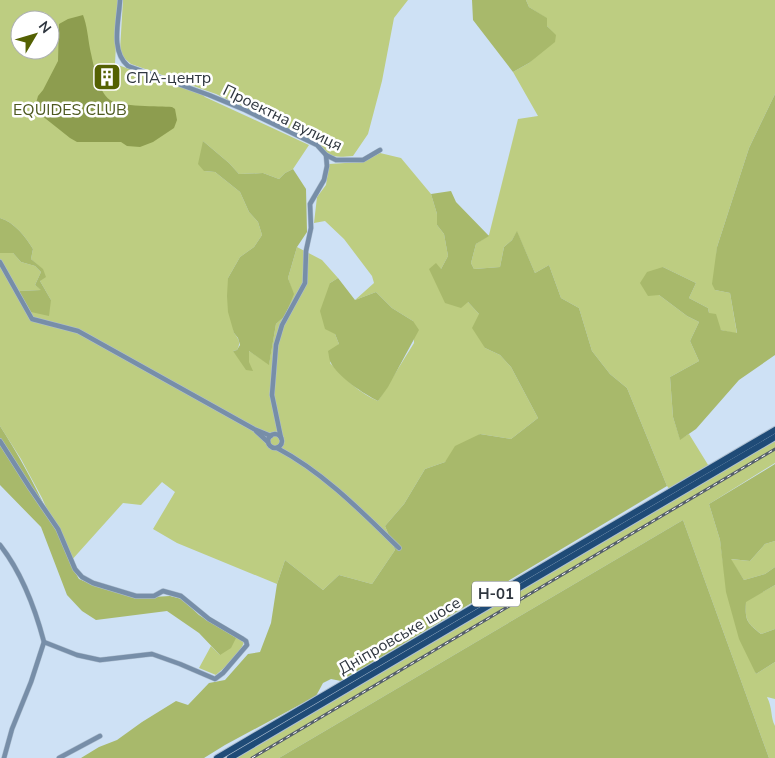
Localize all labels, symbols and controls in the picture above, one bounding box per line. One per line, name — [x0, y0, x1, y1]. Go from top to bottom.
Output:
north arrow — [10, 10, 60, 60]
text: N — [34, 17, 56, 37]
building icon: СПА-центр — [92, 62, 122, 92]
place label: СПА-центр — [126, 67, 211, 89]
street label: Проектна вулиця — [219, 79, 346, 156]
park label: EQUIDES CLUB — [13, 99, 127, 121]
road number: Н-01 — [472, 582, 520, 606]
street label: Дніпровське шосе — [334, 592, 465, 680]

